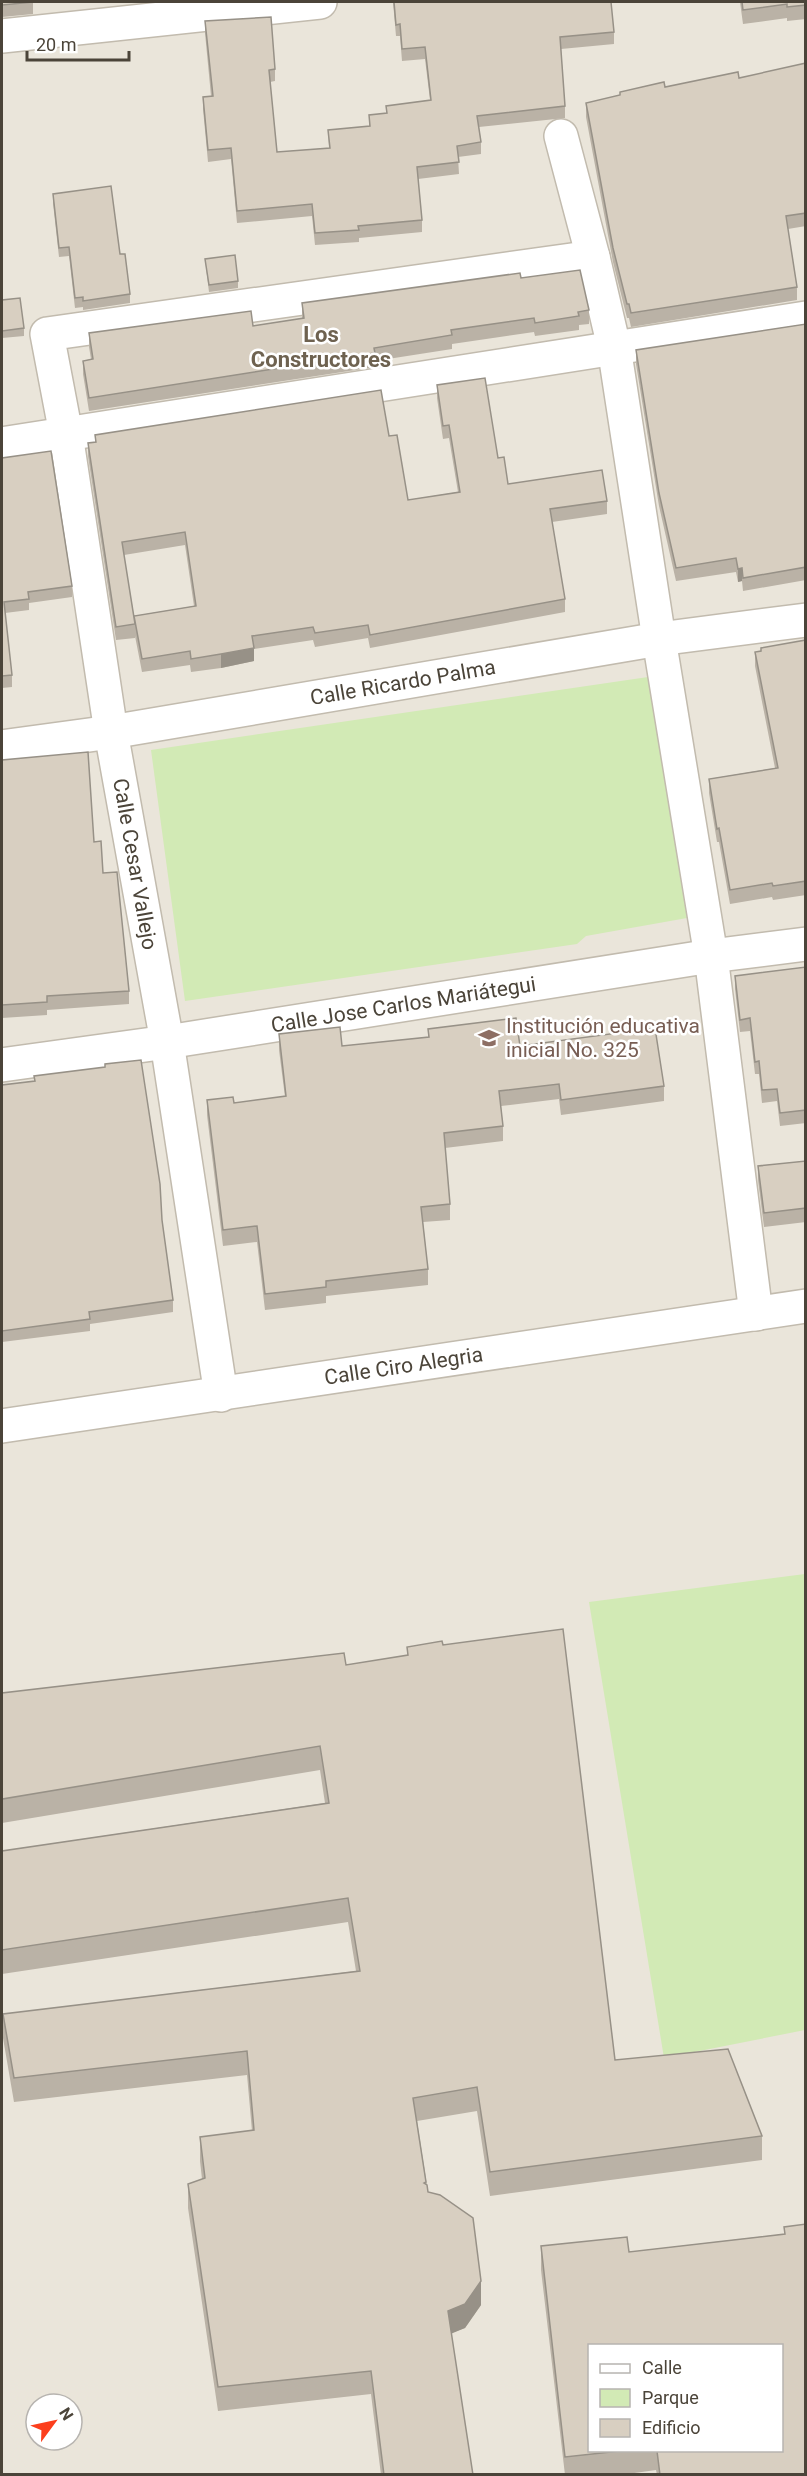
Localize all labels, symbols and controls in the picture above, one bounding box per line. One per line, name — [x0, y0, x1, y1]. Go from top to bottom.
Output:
scale bar — [27, 24, 129, 62]
text: 20 m — [36, 34, 76, 55]
district label: Los Constructores — [251, 322, 391, 372]
street label: Calle Ricardo Palma — [308, 655, 497, 710]
street label: Calle Cesar Vallejo — [108, 776, 162, 952]
street label: Calle Jose Carlos Mariátegui — [269, 972, 538, 1037]
place label: Institución educativa inicial No. 325 — [506, 1014, 700, 1062]
school or university icon: Institución educativa inicial No. 325 — [477, 1026, 501, 1050]
street label: Calle Ciro Alegria — [323, 1342, 484, 1390]
legend — [588, 2344, 783, 2452]
text: Calle — [642, 2357, 682, 2378]
text: Parque — [642, 2387, 699, 2408]
north arrow — [24, 2392, 84, 2452]
text: N — [55, 2404, 77, 2424]
text: Edificio — [642, 2417, 701, 2438]

